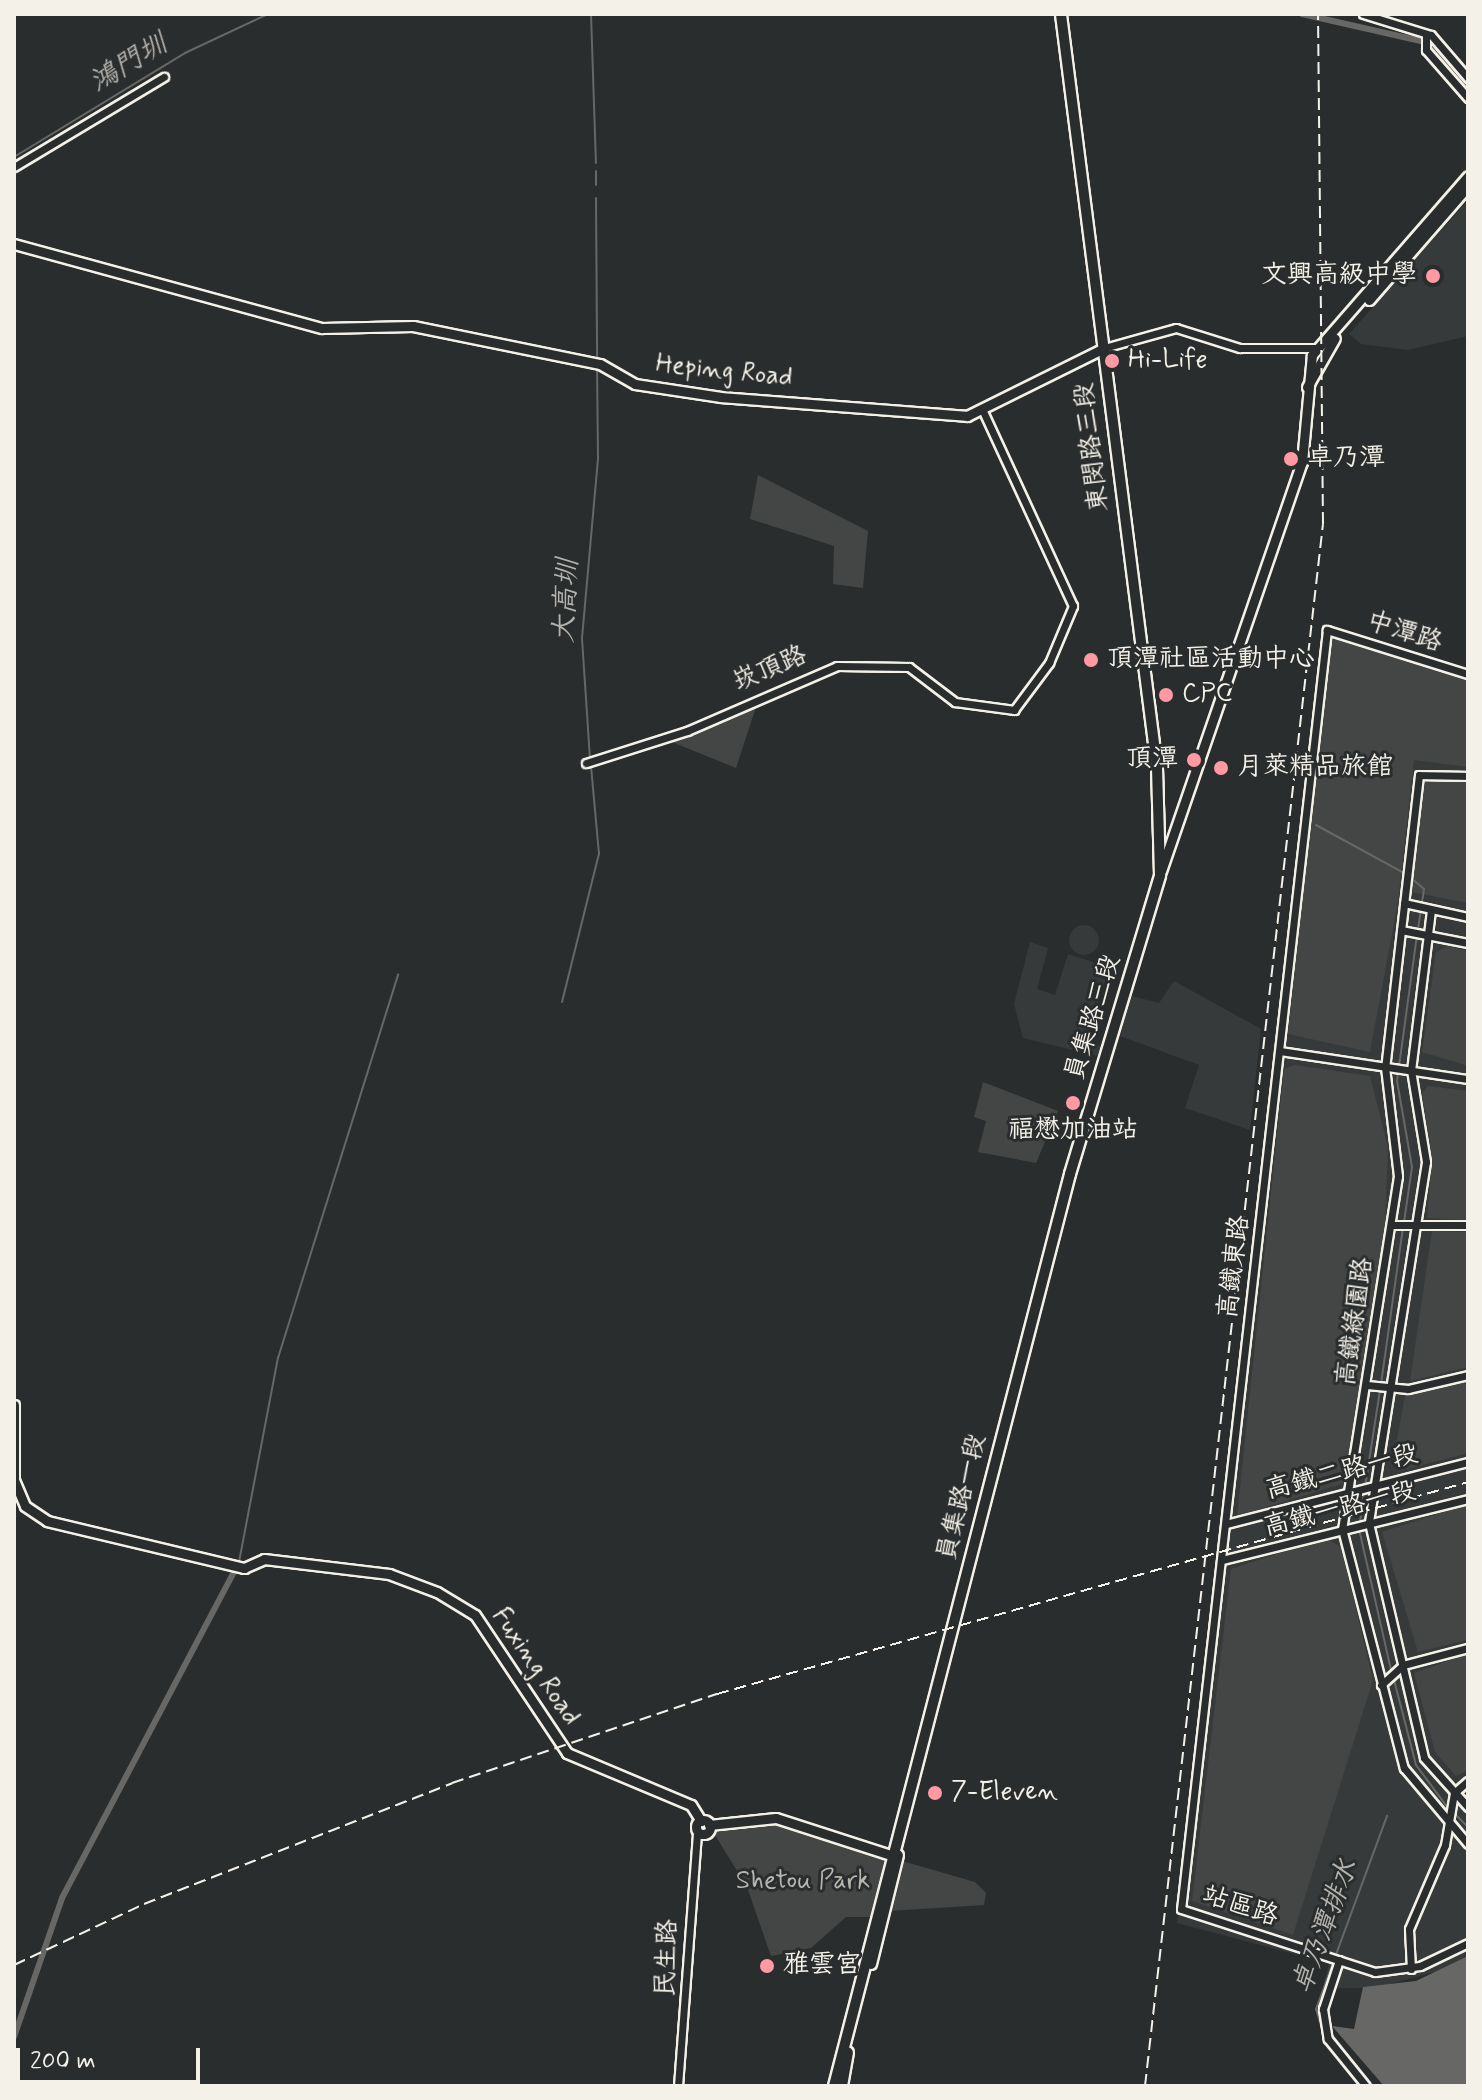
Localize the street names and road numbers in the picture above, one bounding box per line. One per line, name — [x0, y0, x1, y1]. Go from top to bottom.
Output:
street label: Heping Road — [654, 349, 794, 395]
street label: 東閔路三段 — [1070, 381, 1116, 513]
street label: 中潭路 — [1362, 606, 1446, 660]
street label: 崁頂路 — [728, 640, 812, 700]
street label: 員集路三段 — [1060, 951, 1128, 1085]
street label: 高鐵東路 — [1213, 1213, 1257, 1321]
street label: 高鐵綠園路 — [1332, 1255, 1380, 1389]
street label: 員集路一段 — [932, 1431, 994, 1565]
street label: 高鐵二路一段 — [1263, 1439, 1421, 1507]
street label: 高鐵一路一段 — [1261, 1476, 1419, 1544]
street label: Fuxing Road — [484, 1602, 586, 1732]
street label: 站區路 — [1198, 1880, 1282, 1934]
street label: 民生路 — [651, 1918, 685, 1998]

